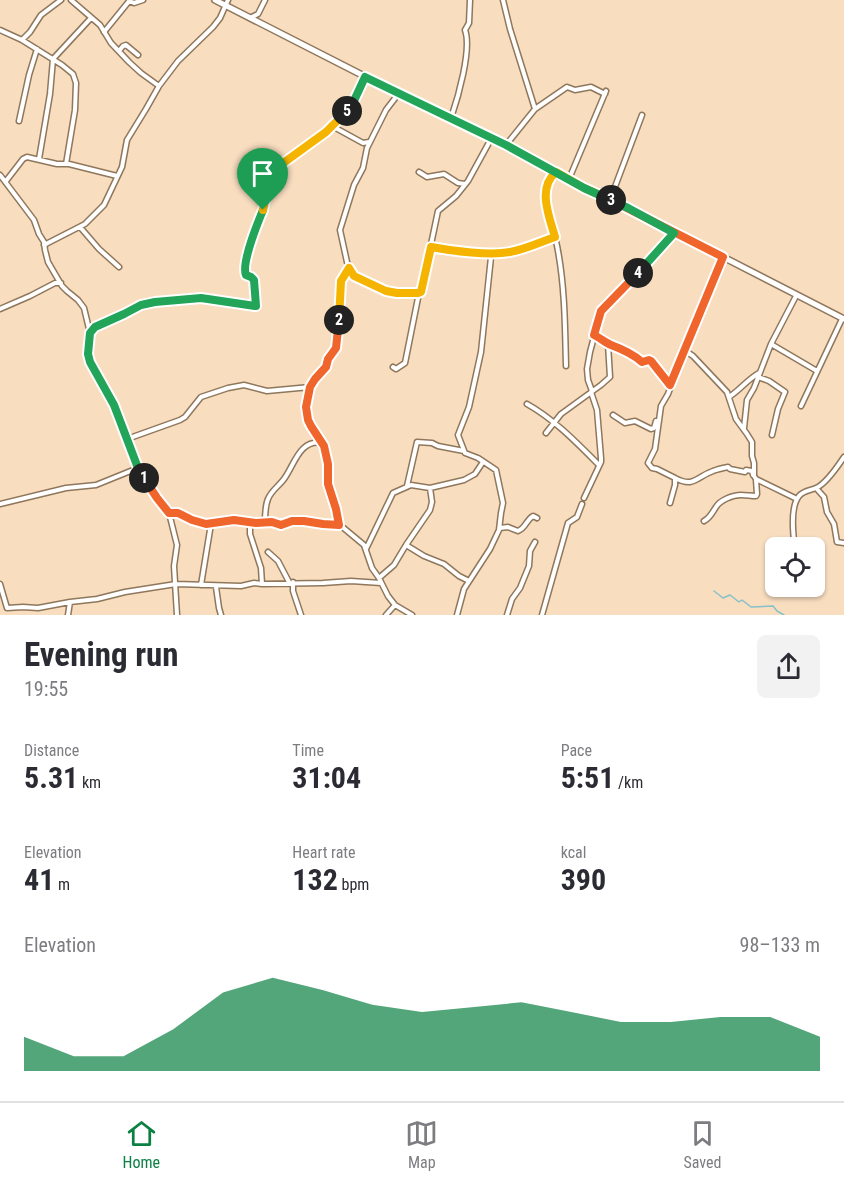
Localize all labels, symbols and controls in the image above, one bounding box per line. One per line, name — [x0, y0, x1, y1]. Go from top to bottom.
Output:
pin: 5 — [332, 96, 362, 126]
text: 5 — [343, 101, 351, 120]
pin — [237, 148, 288, 210]
icon: arrive — [246, 157, 279, 190]
pin: 3 — [596, 185, 626, 215]
text: 3 — [607, 190, 615, 209]
pin: 4 — [623, 258, 653, 288]
text: 4 — [634, 263, 642, 282]
pin: 2 — [324, 305, 354, 335]
text: 2 — [335, 310, 343, 329]
pin: 1 — [129, 463, 159, 493]
text: 1 — [140, 468, 148, 487]
map controls — [765, 537, 825, 597]
button: locate — [765, 537, 825, 597]
text: Evening run — [24, 635, 179, 674]
button: share — [757, 635, 820, 698]
text: 19:55 — [24, 677, 68, 701]
text: Distance — [24, 741, 79, 760]
text: Time — [292, 741, 324, 760]
text: Pace — [561, 741, 592, 760]
text: 5.31 — [24, 760, 78, 795]
text: 31:04 — [292, 760, 361, 795]
text: 5:51 — [561, 760, 614, 795]
text: km — [78, 773, 101, 792]
text: /km — [614, 773, 643, 792]
text: Elevation — [24, 843, 82, 862]
text: Heart rate — [292, 843, 356, 862]
text: kcal — [561, 843, 586, 862]
text: 41 — [24, 862, 54, 897]
text: 132 — [292, 862, 338, 897]
text: 390 — [561, 862, 606, 897]
text: m — [54, 875, 70, 894]
text: bpm — [338, 875, 369, 894]
text: Elevation — [24, 933, 96, 957]
text: 98–133 m — [740, 933, 820, 957]
tab: Home — [123, 1117, 160, 1172]
tab: Map — [405, 1117, 438, 1172]
tab: Saved — [683, 1117, 721, 1172]

